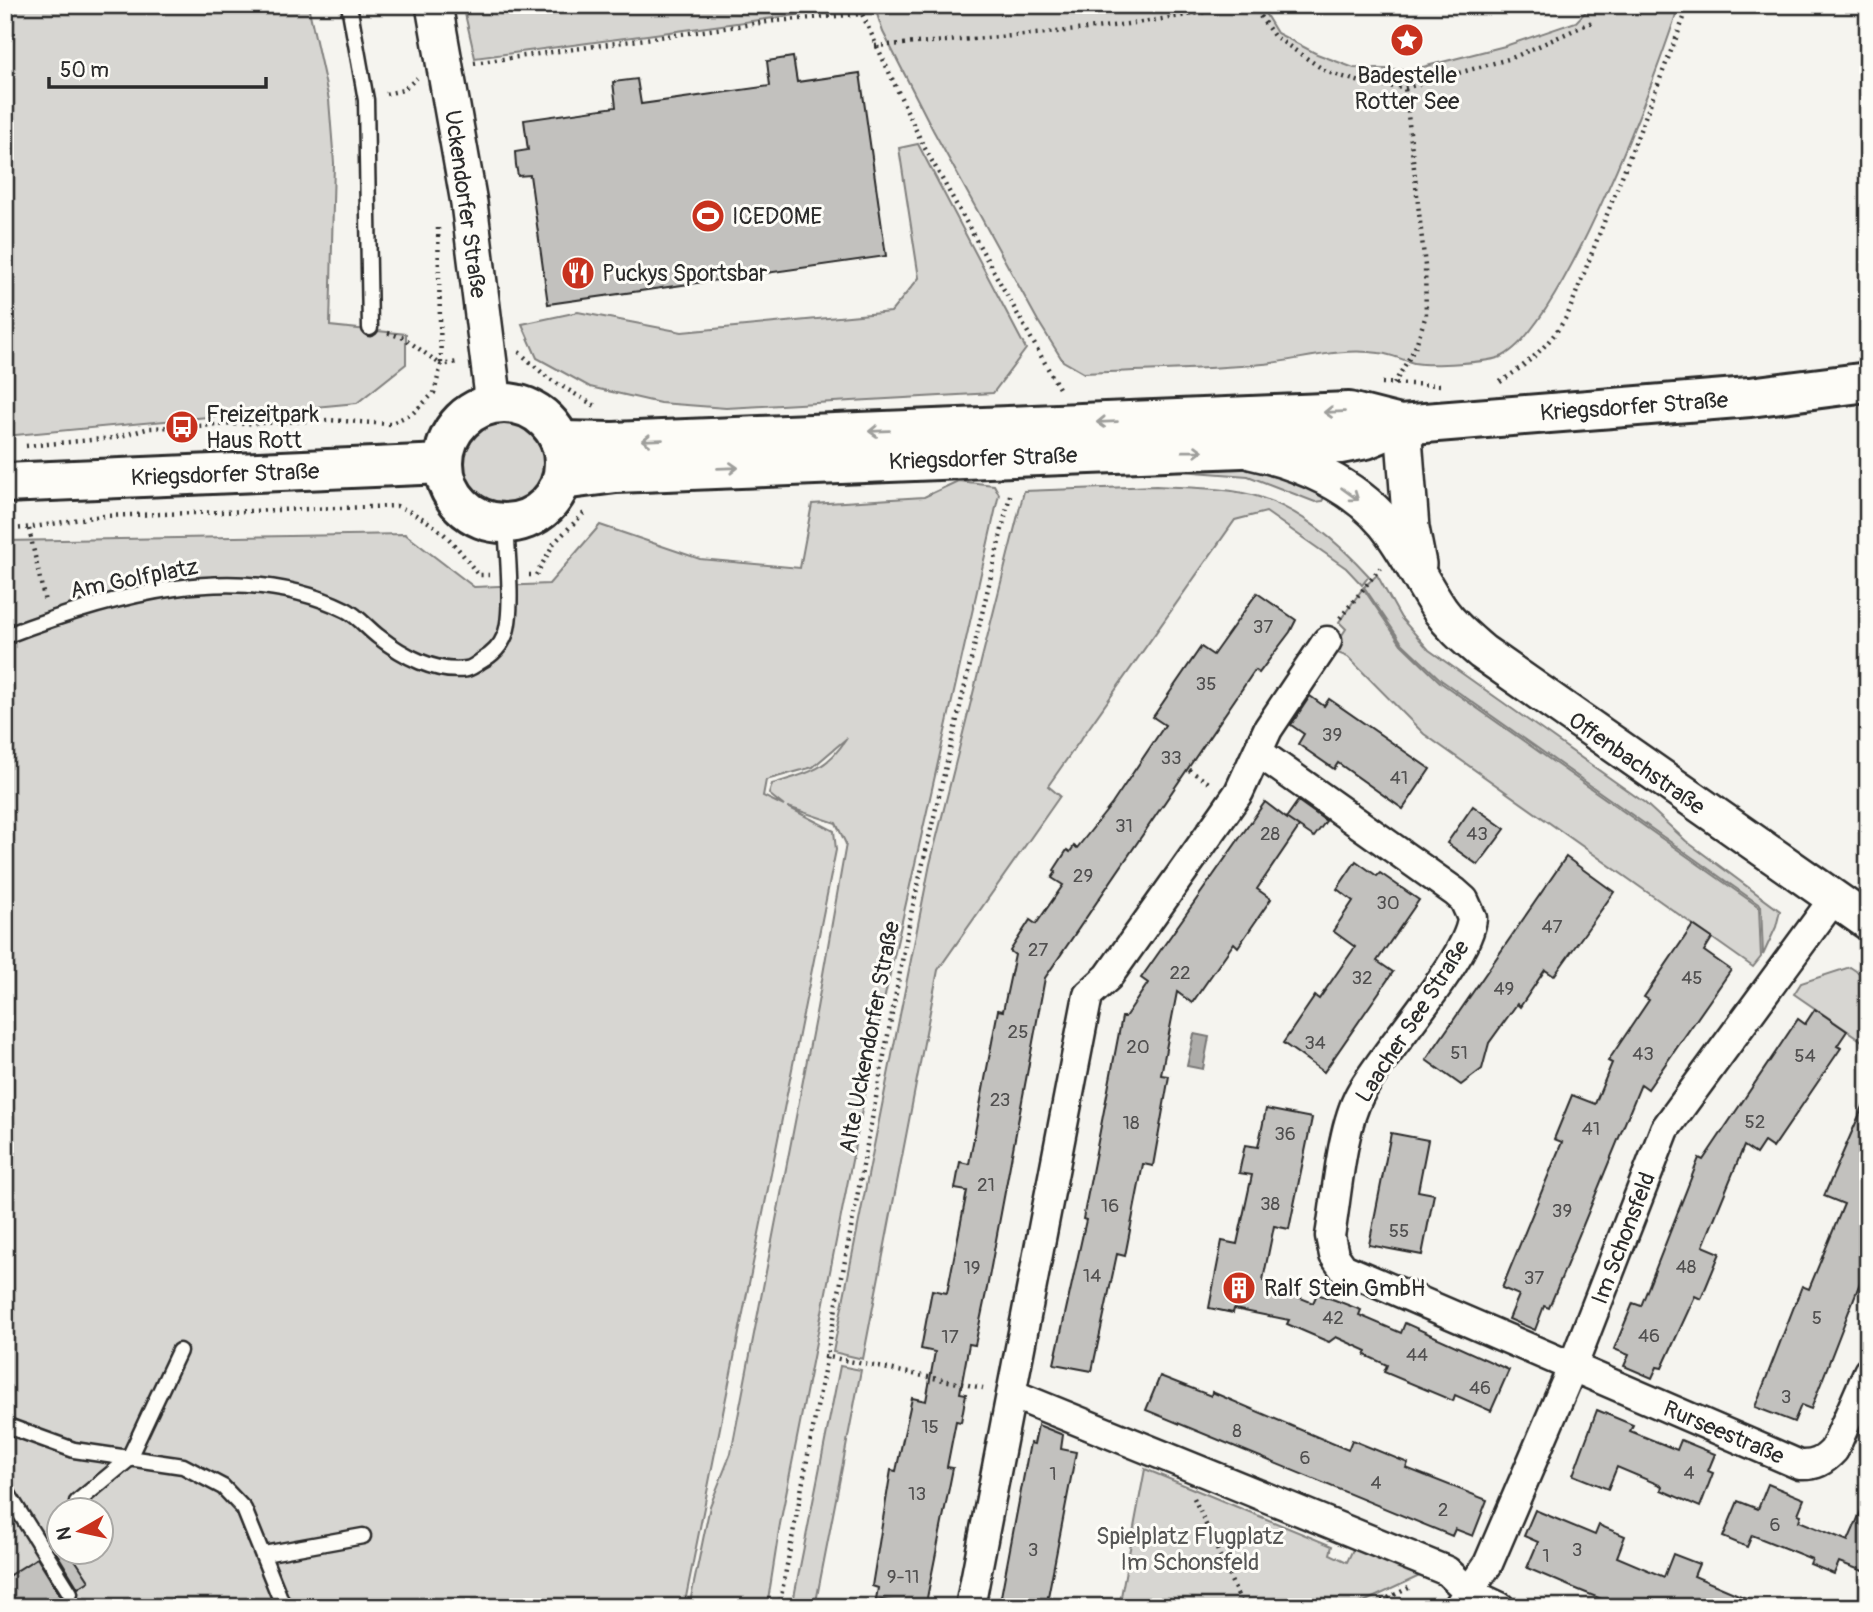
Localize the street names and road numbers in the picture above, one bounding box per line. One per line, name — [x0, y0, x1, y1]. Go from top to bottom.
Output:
street label: Uckendorfer Straße — [438, 108, 493, 301]
street label: Kriegsdorfer Straße — [1539, 385, 1730, 428]
street label: Kriegsdorfer Straße — [888, 441, 1078, 476]
street label: Kriegsdorfer Straße — [130, 457, 320, 492]
street label: Am Golfplatz — [68, 552, 201, 605]
street label: Offenbachstraße — [1563, 706, 1711, 822]
street label: Alte Uckendorfer Straße — [833, 918, 906, 1156]
street label: Laacher See Straße — [1349, 934, 1476, 1108]
street label: Im Schonsfeld — [1585, 1168, 1662, 1308]
street label: Rurseestraße — [1659, 1394, 1789, 1471]

